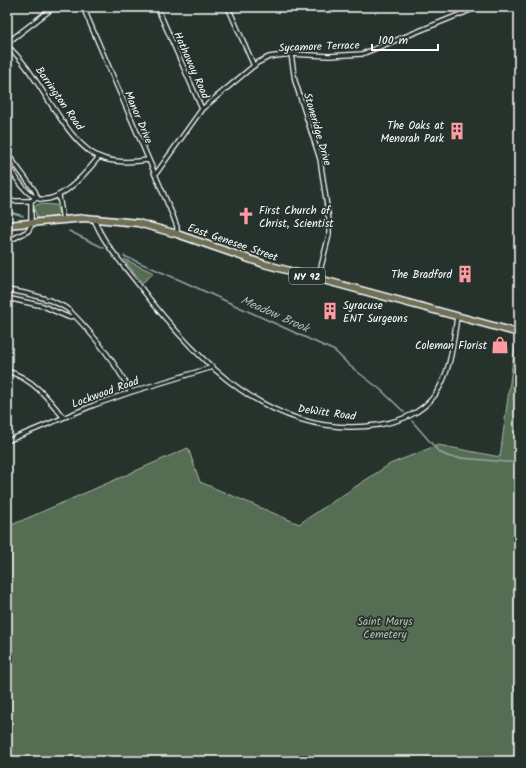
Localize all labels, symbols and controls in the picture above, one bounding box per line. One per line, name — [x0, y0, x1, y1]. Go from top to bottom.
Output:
scale bar — [372, 26, 438, 52]
street label: Hathaway Road — [168, 29, 214, 102]
text: 100 m — [378, 31, 409, 50]
street label: Sycamore Terrace — [278, 37, 360, 57]
street label: Barrington Road — [30, 63, 88, 135]
street label: Manor Drive — [119, 88, 157, 147]
street label: Stoneridge Drive — [298, 91, 336, 168]
place label: The Oaks at Menorah Park — [380, 117, 445, 148]
building icon: The Oaks at Menorah Park — [447, 121, 467, 141]
place label: First Church of Christ, Scientist — [259, 202, 334, 233]
church icon: First Church of Christ, Scientist — [236, 206, 256, 226]
street label: East Genesee Street — [185, 219, 281, 267]
building icon: The Bradford — [455, 264, 475, 284]
place label: The Bradford — [391, 266, 453, 284]
road number: NY 92 — [289, 268, 325, 284]
water label: Meadow Brook — [238, 291, 314, 339]
place label: Syracuse ENT Surgeons — [343, 297, 408, 328]
building icon: Syracuse ENT Surgeons — [320, 301, 340, 321]
shop icon: Coleman Florist — [490, 335, 510, 355]
place label: Coleman Florist — [415, 337, 488, 355]
street label: Lockwood Road — [69, 372, 142, 413]
street label: DeWitt Road — [297, 400, 357, 426]
park label: Saint Marys Cemetery — [357, 613, 413, 644]

